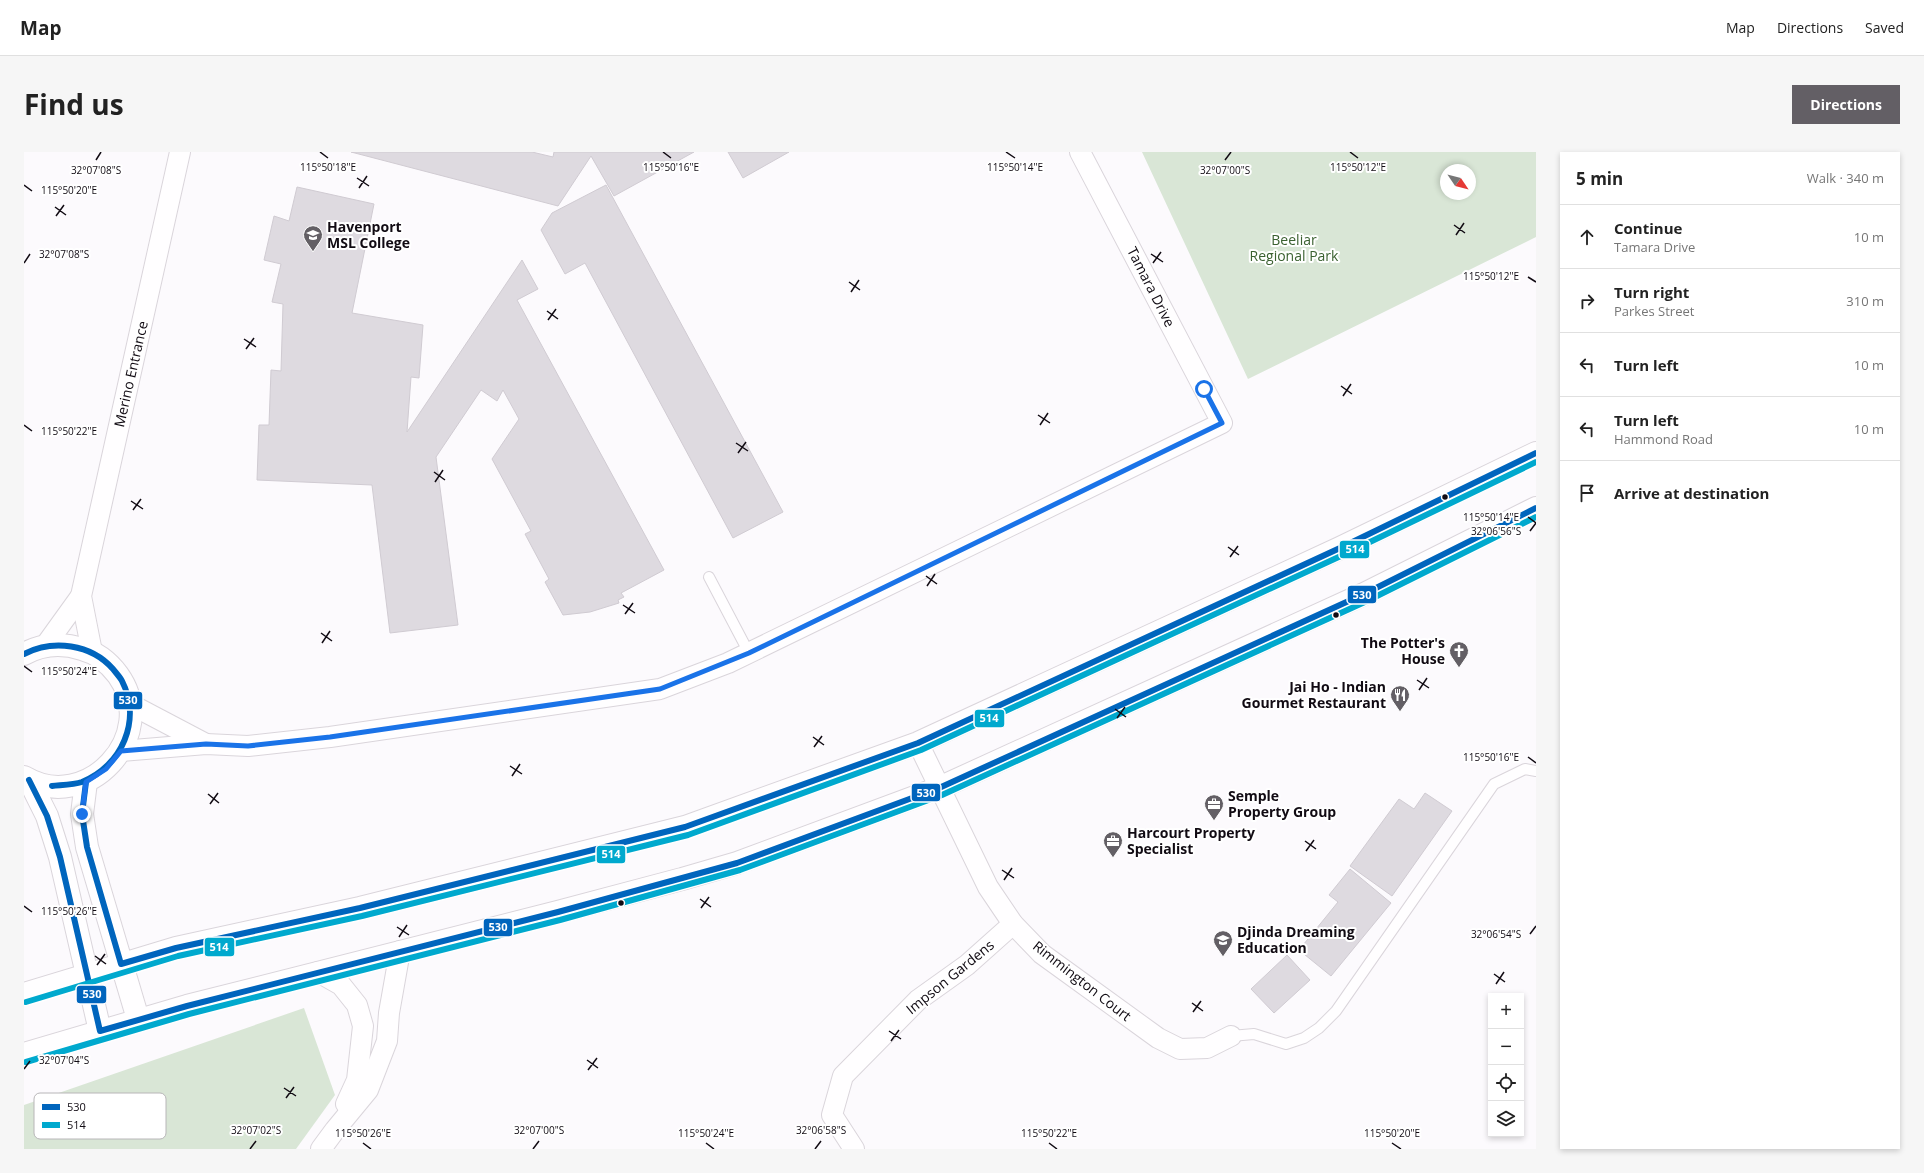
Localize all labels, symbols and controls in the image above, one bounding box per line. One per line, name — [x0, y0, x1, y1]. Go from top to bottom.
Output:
text: Map — [20, 15, 61, 41]
text: Map — [1726, 18, 1755, 37]
text: Directions — [1777, 18, 1843, 37]
text: Saved — [1865, 18, 1904, 37]
text: Find us — [24, 85, 124, 123]
button: Directions — [1792, 85, 1900, 124]
text: 115°50'18"E — [300, 160, 356, 174]
text: 115°50'16"E — [643, 160, 699, 174]
text: 115°50'14"E — [987, 160, 1043, 174]
text: 115°50'12"E — [1330, 160, 1386, 174]
text: 32°07'08"S — [71, 163, 121, 177]
text: 32°07'00"S — [1200, 163, 1250, 177]
north arrow — [1440, 164, 1476, 200]
text: 5 min — [1576, 167, 1623, 190]
text: Walk · 340 m — [1807, 169, 1884, 187]
text: 115°50'20"E — [41, 183, 97, 197]
place label: Havenport MSL College — [327, 217, 410, 252]
text: Continue — [1614, 218, 1682, 238]
school or university icon: Havenport MSL College — [302, 224, 324, 252]
icon: ahead — [1576, 226, 1598, 248]
text: 10 m — [1854, 228, 1884, 246]
park label: Beeliar Regional Park — [1250, 230, 1339, 265]
text: Tamara Drive — [1614, 238, 1695, 256]
street label: Tamara Drive — [1123, 243, 1180, 330]
text: 32°07'08"S — [39, 247, 89, 261]
text: 115°50'12"E — [1463, 269, 1519, 283]
text: Turn right — [1614, 282, 1689, 302]
icon: right — [1576, 290, 1598, 312]
text: 310 m — [1846, 292, 1884, 310]
text: Parkes Street — [1614, 302, 1694, 320]
street label: Merino Entrance — [109, 319, 152, 429]
icon: left — [1576, 354, 1598, 376]
text: Turn left — [1614, 355, 1679, 375]
text: 10 m — [1854, 356, 1884, 374]
route start — [1195, 380, 1213, 398]
text: Turn left — [1614, 410, 1679, 430]
icon: left — [1576, 418, 1598, 440]
text: 10 m — [1854, 420, 1884, 438]
text: 115°50'22"E — [41, 424, 97, 438]
text: Hammond Road — [1614, 430, 1713, 448]
icon: arrive — [1576, 482, 1598, 504]
text: Arrive at destination — [1614, 483, 1769, 503]
unlabelled marker — [1440, 492, 1450, 502]
text: 115°50'14"E — [1463, 510, 1519, 524]
text: 32°06'56"S — [1471, 524, 1521, 538]
line badge: 514 — [1339, 540, 1370, 559]
text: 514 — [1346, 541, 1365, 556]
line badge: 530 — [1347, 585, 1377, 604]
text: 530 — [1353, 587, 1371, 602]
unlabelled marker — [1331, 610, 1341, 620]
place label: The Potter's House — [1361, 633, 1445, 668]
church icon: The Potter's House — [1448, 640, 1470, 668]
text: 115°50'24"E — [41, 664, 97, 678]
place label: Jai Ho - Indian Gourmet Restaurant — [1242, 677, 1386, 712]
restaurant icon: Jai Ho - Indian Gourmet Restaurant — [1389, 684, 1411, 712]
line badge: 530 — [113, 691, 143, 710]
text: 530 — [119, 692, 137, 707]
line badge: 514 — [974, 709, 1005, 728]
text: 514 — [980, 710, 999, 725]
text: 115°50'16"E — [1463, 750, 1519, 764]
line badge: 530 — [911, 783, 941, 802]
text: 530 — [917, 785, 935, 800]
place label: Semple Property Group — [1228, 786, 1336, 821]
office icon: Semple Property Group — [1203, 793, 1225, 821]
route end — [73, 805, 91, 823]
place label: Harcourt Property Specialist — [1127, 823, 1255, 858]
office icon: Harcourt Property Specialist — [1102, 830, 1124, 858]
line badge: 514 — [596, 845, 626, 864]
text: 514 — [602, 846, 621, 861]
unlabelled marker — [616, 898, 626, 908]
text: 115°50'26"E — [41, 904, 97, 918]
line badge: 530 — [483, 918, 513, 937]
text: 530 — [489, 919, 507, 934]
place label: Djinda Dreaming Education — [1237, 922, 1355, 957]
text: 32°06'54"S — [1471, 927, 1521, 941]
school or university icon: Djinda Dreaming Education — [1212, 929, 1234, 957]
street label: Impson Gardens — [902, 935, 998, 1018]
street label: Rimmington Court — [1029, 936, 1135, 1025]
line badge: 514 — [204, 937, 235, 957]
text: 514 — [210, 939, 229, 954]
line badge: 530 — [76, 985, 107, 1004]
text: 530 — [83, 986, 101, 1001]
map controls — [1488, 993, 1524, 1137]
button: + — [1488, 993, 1524, 1029]
button: − — [1488, 1029, 1524, 1065]
text: 32°07'04"S — [39, 1053, 89, 1067]
button: locate — [1488, 1065, 1524, 1101]
legend — [34, 1093, 166, 1139]
text: 530 — [67, 1099, 86, 1114]
button: layers — [1488, 1101, 1524, 1137]
text: 514 — [67, 1117, 87, 1132]
text: 32°07'02"S — [231, 1123, 281, 1137]
text: 32°07'00"S — [514, 1123, 564, 1137]
text: 32°06'58"S — [796, 1123, 846, 1137]
text: 115°50'26"E — [335, 1126, 391, 1140]
text: 115°50'24"E — [678, 1126, 734, 1140]
text: 115°50'22"E — [1021, 1126, 1077, 1140]
text: 115°50'20"E — [1364, 1126, 1420, 1140]

